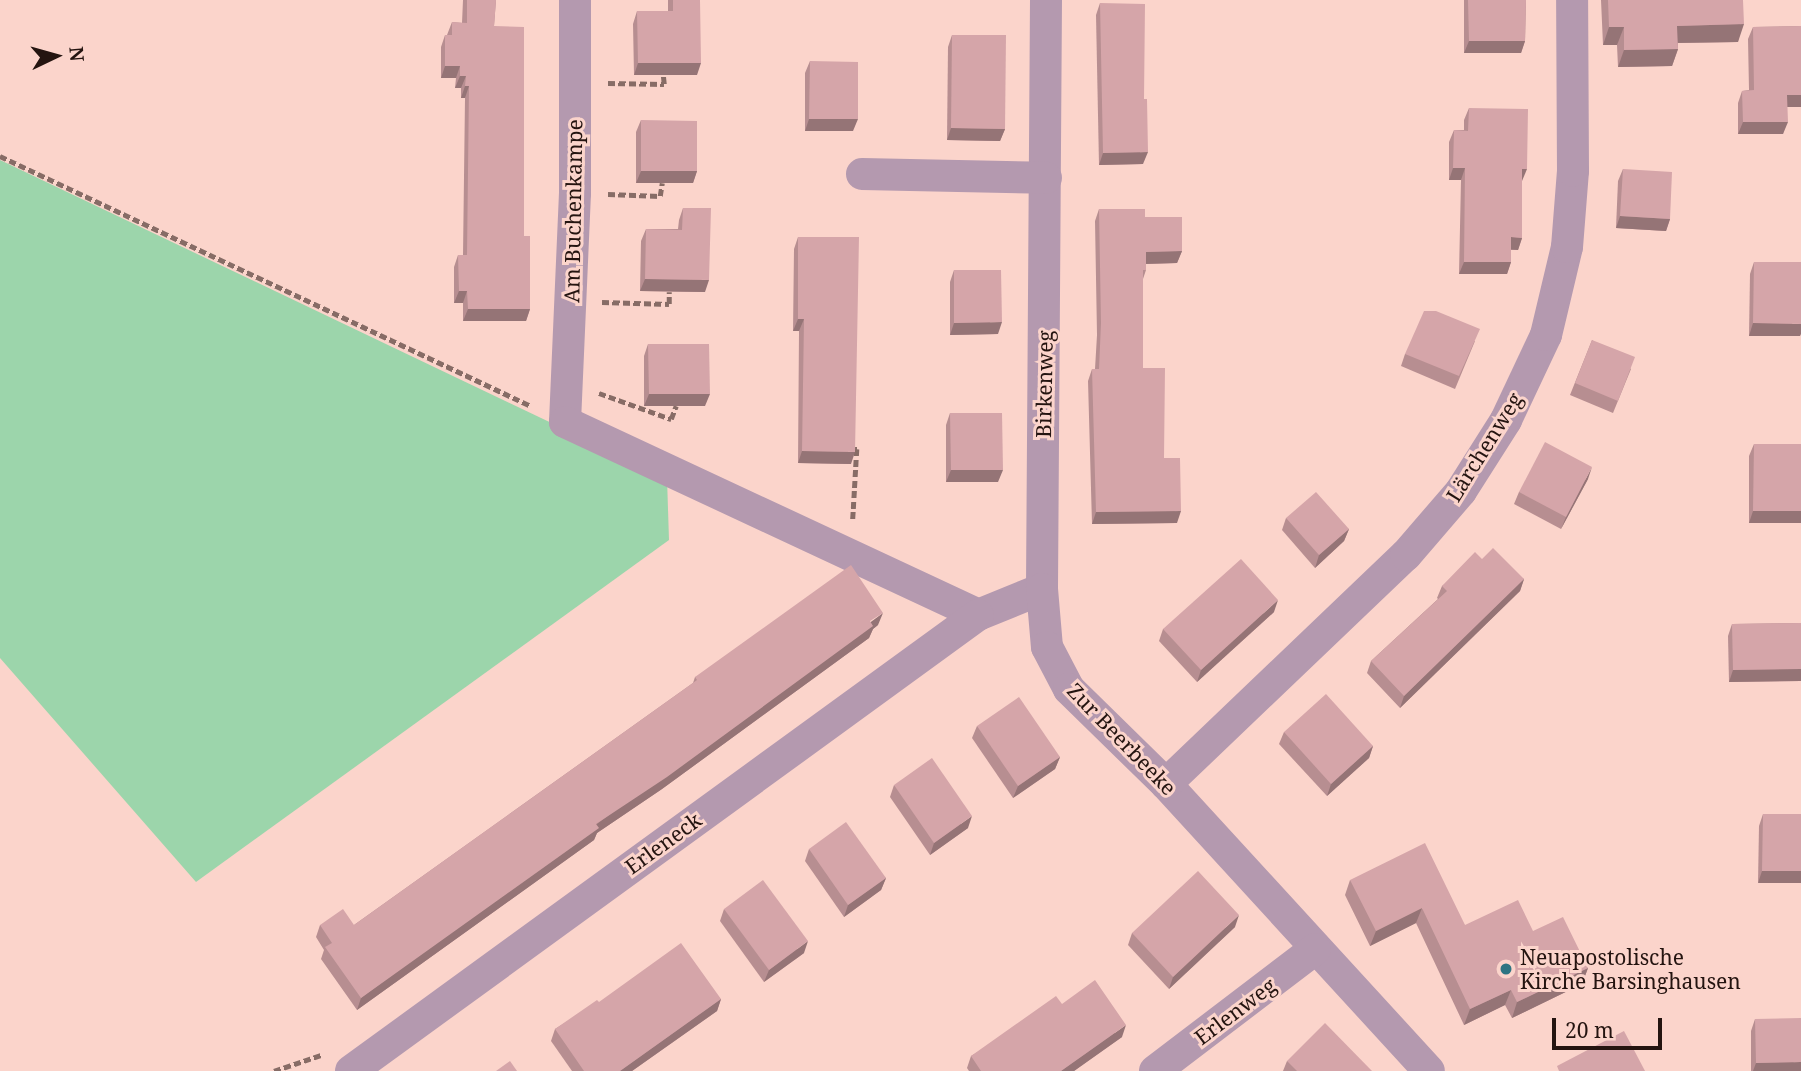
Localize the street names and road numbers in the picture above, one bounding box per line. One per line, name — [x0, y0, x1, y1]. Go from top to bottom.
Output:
street label: Am Buchenkampe — [559, 119, 587, 303]
street label: Birkenweg — [1030, 330, 1058, 438]
street label: Lärchenweg — [1440, 388, 1528, 506]
street label: Zur Beerbeeke — [1062, 678, 1182, 800]
street label: Erleneck — [620, 807, 706, 879]
street label: Erlenweg — [1190, 972, 1280, 1050]

